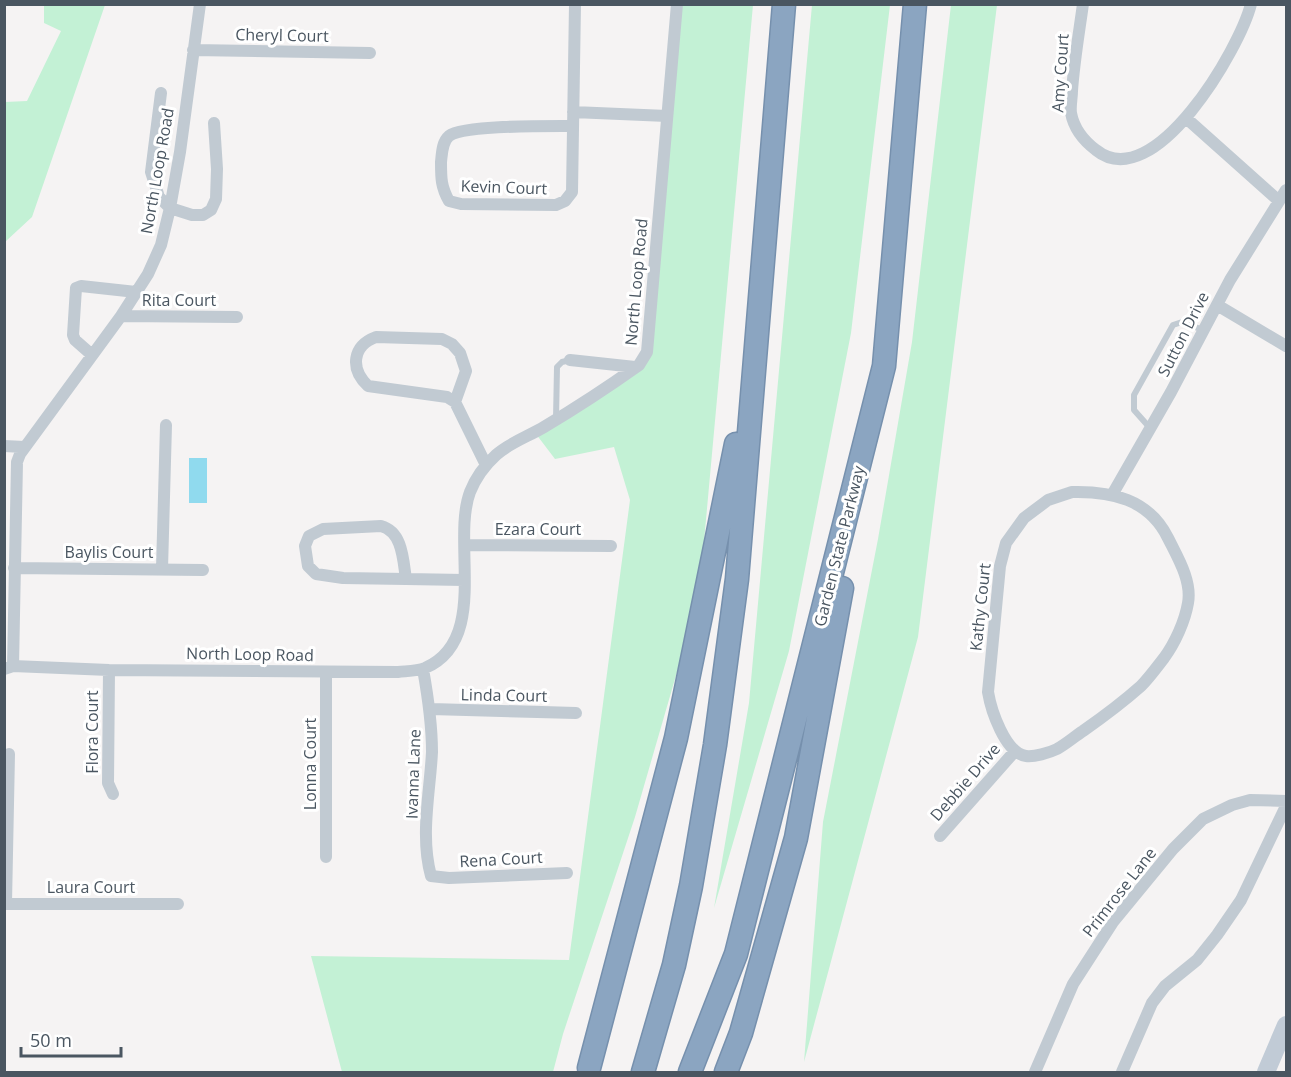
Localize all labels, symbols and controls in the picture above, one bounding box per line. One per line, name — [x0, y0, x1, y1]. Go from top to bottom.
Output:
street label: Cheryl Court — [235, 23, 329, 47]
street label: Amy Court — [1046, 33, 1074, 113]
street label: North Loop Road — [135, 106, 179, 236]
street label: Kevin Court — [460, 174, 548, 200]
street label: North Loop Road — [619, 217, 653, 347]
street label: Sutton Drive — [1152, 288, 1214, 380]
street label: Rita Court — [142, 289, 217, 311]
street label: Garden State Parkway — [808, 462, 870, 629]
street label: Ezara Court — [495, 518, 582, 540]
street label: Baylis Court — [65, 541, 154, 563]
street label: Kathy Court — [964, 562, 996, 652]
street label: North Loop Road — [186, 642, 314, 666]
street label: Linda Court — [460, 683, 548, 707]
street label: Flora Court — [81, 690, 103, 774]
street label: Lonna Court — [299, 718, 321, 810]
street label: Ivanna Lane — [400, 729, 426, 819]
street label: Debbie Drive — [925, 738, 1005, 826]
street label: Primrose Lane — [1077, 843, 1161, 941]
street label: Rena Court — [459, 846, 544, 872]
street label: Laura Court — [47, 876, 135, 898]
scale bar — [21, 1020, 122, 1058]
text: 50 m — [30, 1028, 72, 1052]

